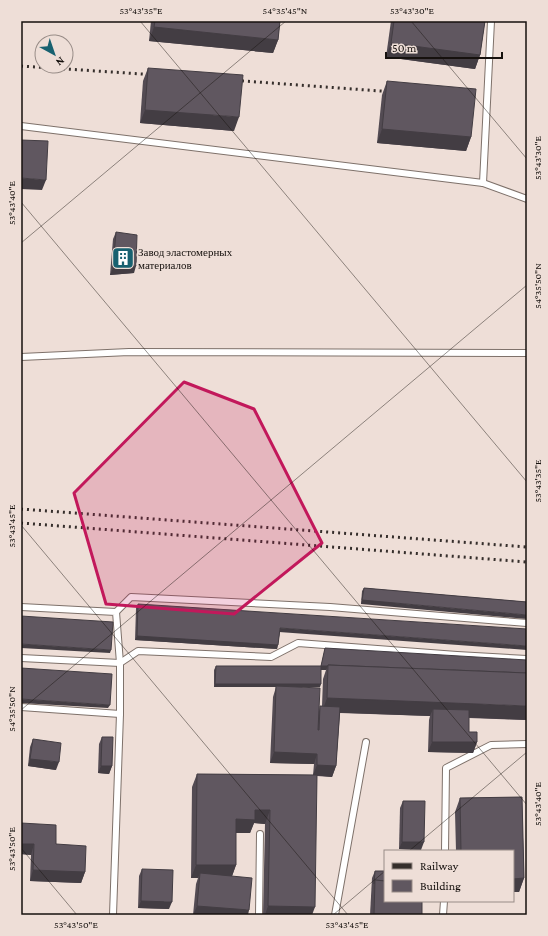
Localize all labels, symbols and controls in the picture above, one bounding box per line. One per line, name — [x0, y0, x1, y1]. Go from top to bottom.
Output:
text: 53°43'35"E — [119, 5, 163, 16]
text: 54°35'45"N — [263, 5, 308, 16]
text: 53°43'30"E — [390, 5, 435, 16]
north arrow — [34, 34, 74, 74]
scale bar — [386, 34, 502, 60]
text: 50 m — [392, 41, 417, 55]
text: N — [53, 55, 67, 69]
text: 53°43'30"E — [532, 135, 543, 180]
text: 53°43'40"E — [6, 180, 17, 225]
building icon: Завод эластомерных материалов — [110, 245, 136, 271]
place label: Завод эластомерных материалов — [138, 246, 233, 271]
text: 54°35'50"N — [532, 263, 543, 309]
text: 53°43'35"E — [532, 459, 543, 503]
text: 53°43'45"E — [6, 504, 17, 548]
text: 54°35'50"N — [6, 686, 17, 732]
text: 53°43'40"E — [532, 781, 543, 826]
text: 53°43'50"E — [6, 827, 17, 871]
legend — [384, 850, 514, 902]
text: Railway — [420, 859, 459, 873]
text: Building — [420, 879, 461, 893]
text: 53°43'50"E — [54, 919, 98, 930]
text: 53°43'45"E — [325, 919, 369, 930]

